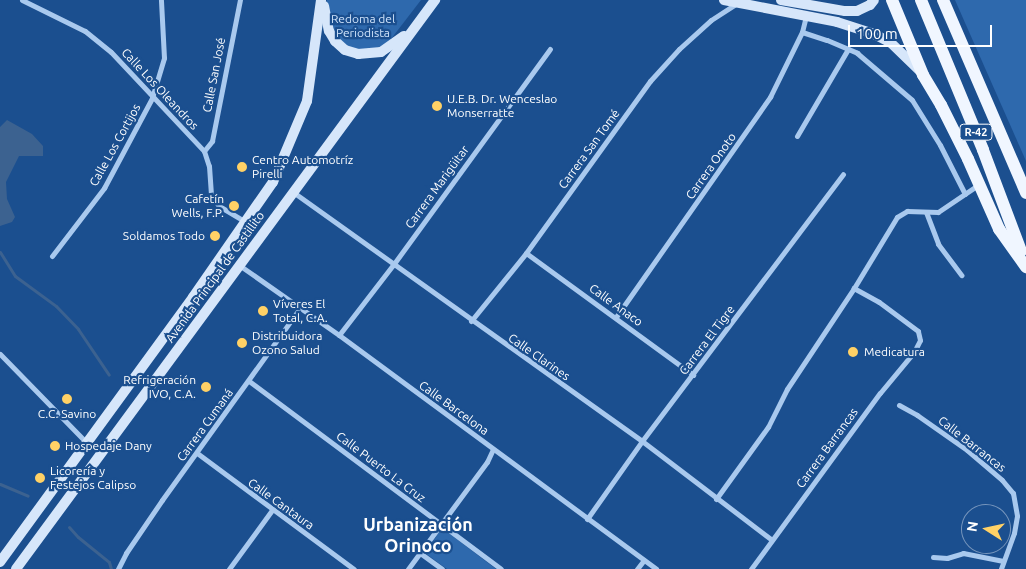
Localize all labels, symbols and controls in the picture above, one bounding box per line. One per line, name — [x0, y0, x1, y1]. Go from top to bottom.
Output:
park label: Redoma del Periodista — [331, 12, 395, 40]
scale bar — [851, 15, 995, 47]
text: 100 m — [856, 25, 898, 42]
street label: Calle San José — [200, 36, 228, 114]
street label: Calle Los Oleandros — [119, 45, 201, 133]
place label: U.E.B. Dr. Wenceslao Monserratte — [447, 92, 557, 120]
marker: U.E.B. Dr. Wenceslao Monserratte — [431, 100, 443, 112]
street label: Calle Los Cortijos — [86, 101, 144, 189]
street label: Carrera San Tomé — [555, 106, 623, 192]
road number: R-42 — [958, 124, 994, 140]
street label: Carrera Onoto — [683, 130, 739, 202]
street label: Carrera Marigüitar — [402, 143, 472, 231]
place label: Centro Automotríz Pirelli — [252, 153, 353, 181]
marker: Centro Automotríz Pirelli — [236, 161, 248, 173]
place label: Cafetín Wells, F.P. — [171, 192, 224, 220]
marker: Cafetín Wells, F.P. — [228, 200, 240, 212]
street label: Avenida Principal de Castillito — [163, 209, 267, 345]
place label: Soldamos Todo — [123, 229, 205, 243]
marker: Soldamos Todo — [209, 230, 221, 242]
street label: Calle Anaco — [586, 281, 646, 329]
place label: Víveres El Total, C.A. — [273, 297, 328, 325]
street label: Carrera El Tigre — [676, 302, 738, 378]
marker: Víveres El Total, C.A. — [257, 305, 269, 317]
place label: Distribuidora Ozono Salud — [252, 329, 322, 357]
street label: Calle Clarines — [505, 330, 573, 384]
marker: Distribuidora Ozono Salud — [236, 337, 248, 349]
marker: Medicatura — [846, 345, 860, 359]
place label: Medicatura — [864, 345, 925, 359]
place label: Refrigeración IVO, C.A. — [123, 373, 196, 401]
street label: Calle Barcelona — [416, 378, 492, 438]
marker: Refrigeración IVO, C.A. — [200, 381, 212, 393]
street label: Carrera Cumaná — [174, 386, 236, 464]
marker: C.C. Savino — [61, 393, 73, 405]
street label: Carrera Barrancas — [793, 405, 861, 491]
place label: C.C. Savino — [38, 407, 96, 421]
street label: Calle Barrancas — [935, 413, 1009, 475]
street label: Calle Puerto La Cruz — [333, 429, 429, 505]
place label: Hospedaje Dany — [65, 439, 152, 453]
marker: Hospedaje Dany — [49, 440, 61, 452]
place label: Licorería y Festejos Calipso — [50, 464, 136, 492]
marker: Licorería y Festejos Calipso — [34, 472, 46, 484]
street label: Calle Cantaura — [245, 475, 317, 533]
north arrow — [961, 504, 1011, 554]
district label: Urbanización Orinoco — [363, 514, 473, 556]
text: N — [963, 520, 981, 533]

